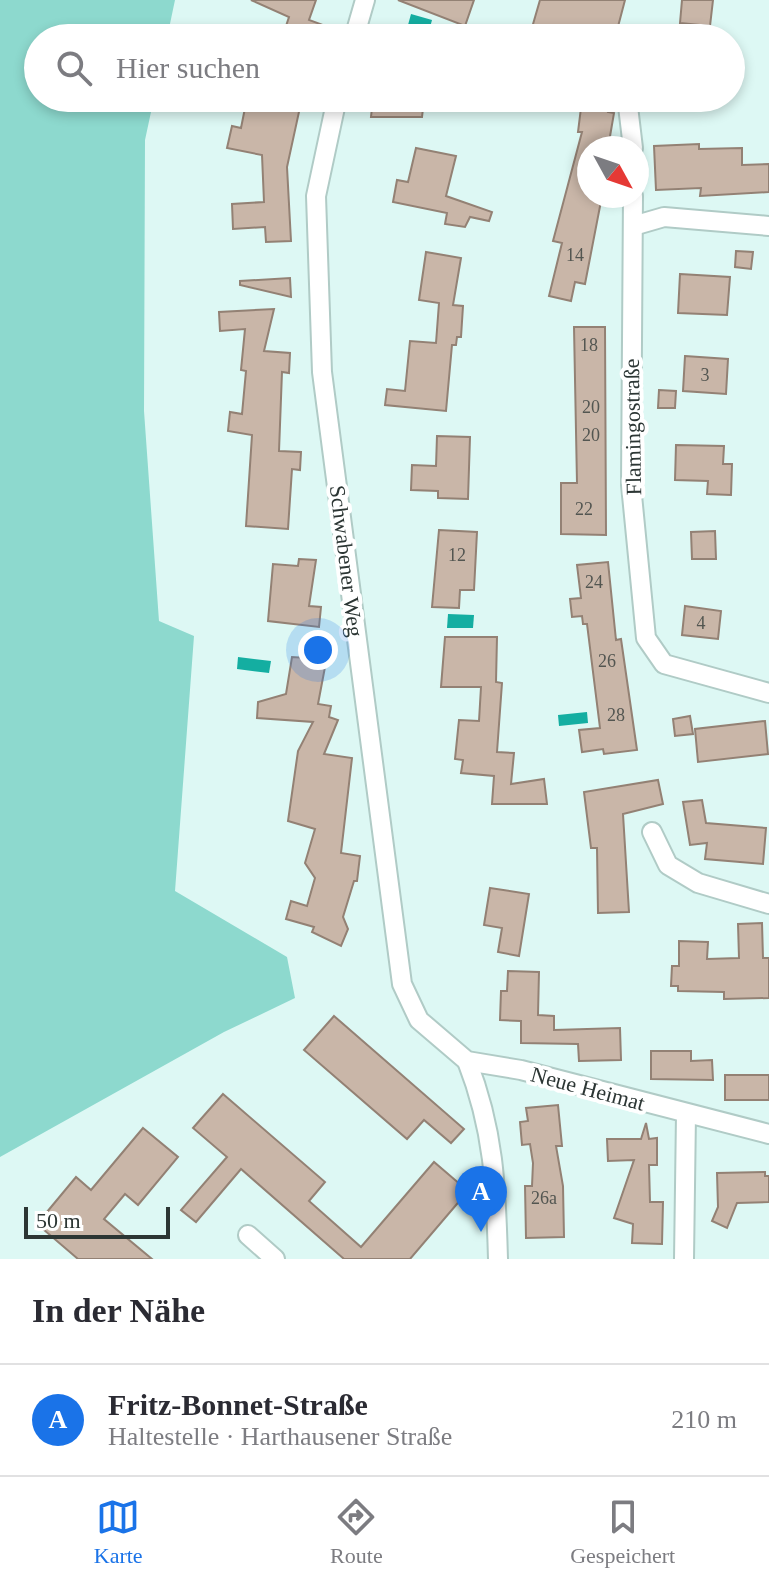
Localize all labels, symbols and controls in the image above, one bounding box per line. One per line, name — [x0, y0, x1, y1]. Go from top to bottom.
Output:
search box — [24, 24, 745, 112]
icon: search — [52, 46, 96, 90]
text: Hier suchen — [116, 51, 260, 84]
north arrow — [577, 136, 649, 208]
house number: 14 — [566, 245, 584, 265]
house number: 18 — [580, 335, 598, 355]
street label: Flamingostraße — [619, 358, 646, 496]
house number: 3 — [701, 365, 710, 385]
house number: 20 — [582, 397, 600, 417]
house number: 20 — [582, 425, 600, 445]
street label: Schwabener Weg — [325, 484, 368, 638]
house number: 22 — [575, 499, 593, 519]
house number: 12 — [448, 545, 466, 565]
house number: 24 — [585, 572, 603, 592]
house number: 4 — [697, 613, 706, 633]
your location — [298, 630, 338, 670]
house number: 26 — [598, 651, 616, 671]
house number: 28 — [607, 705, 625, 725]
street label: Neue Heimat — [528, 1061, 647, 1116]
pin: A — [455, 1166, 507, 1232]
house number: 26a — [531, 1188, 557, 1208]
scale bar — [24, 1203, 170, 1239]
text: 50 m — [36, 1208, 81, 1233]
text: In der Nähe — [32, 1292, 205, 1329]
text: Fritz-Bonnet-Straße — [108, 1388, 368, 1421]
text: A — [49, 1405, 67, 1434]
text: 210 m — [671, 1405, 737, 1434]
text: Haltestelle · Harthausener Straße — [108, 1422, 452, 1451]
tab: Karte — [94, 1495, 143, 1569]
tab: Route — [330, 1495, 383, 1569]
tab: Gespeichert — [570, 1495, 675, 1569]

